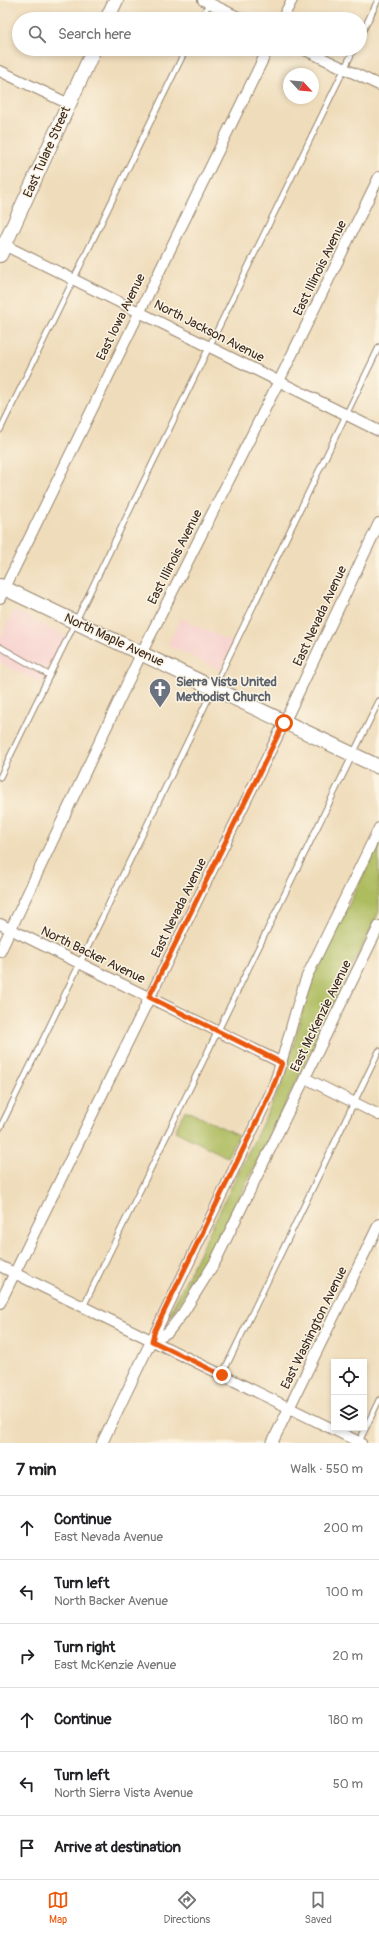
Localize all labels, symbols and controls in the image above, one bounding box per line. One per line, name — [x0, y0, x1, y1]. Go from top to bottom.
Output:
search box — [12, 12, 367, 56]
icon: search — [26, 23, 48, 45]
text: Search here — [58, 25, 131, 44]
north arrow — [283, 68, 319, 104]
street label: East Tulare Street — [20, 103, 75, 200]
street label: East Illinois Avenue — [290, 217, 350, 318]
street label: East Iowa Avenue — [93, 270, 149, 363]
street label: North Jackson Avenue — [151, 296, 267, 366]
street label: East Illinois Avenue — [144, 506, 206, 607]
street label: East Nevada Avenue — [290, 563, 351, 669]
street label: North Maple Avenue — [61, 610, 167, 670]
place label: Sierra Vista United Methodist Church — [176, 674, 277, 705]
church icon: Sierra Vista United Methodist Church — [147, 676, 173, 709]
route start — [275, 714, 293, 732]
street label: East Nevada Avenue — [148, 855, 210, 960]
street label: North Backer Avenue — [38, 923, 148, 987]
street label: East McKenzie Avenue — [287, 957, 355, 1074]
street label: East Washington Avenue — [277, 1264, 351, 1392]
map controls — [331, 1359, 367, 1431]
button: locate — [331, 1359, 367, 1395]
route end — [213, 1366, 231, 1384]
button: layers — [331, 1395, 367, 1431]
text: 7 min — [16, 1459, 56, 1480]
text: Walk · 550 m — [290, 1461, 363, 1477]
text: Continue — [54, 1510, 112, 1529]
icon: ahead — [16, 1517, 38, 1539]
text: 200 m — [324, 1520, 363, 1536]
text: East Nevada Avenue — [54, 1529, 163, 1545]
text: Turn left — [54, 1574, 110, 1593]
icon: left — [16, 1581, 38, 1603]
text: 100 m — [326, 1584, 363, 1600]
text: North Backer Avenue — [54, 1593, 168, 1609]
text: Turn right — [54, 1638, 115, 1657]
icon: right — [16, 1645, 38, 1667]
text: 20 m — [332, 1648, 363, 1664]
text: East McKenzie Avenue — [54, 1657, 176, 1673]
icon: ahead — [16, 1709, 38, 1731]
text: Continue — [54, 1710, 112, 1729]
text: 180 m — [328, 1712, 363, 1728]
text: Turn left — [54, 1766, 110, 1785]
icon: left — [16, 1773, 38, 1795]
text: 50 m — [333, 1776, 363, 1792]
text: North Sierra Vista Avenue — [54, 1785, 193, 1801]
icon: arrive — [16, 1837, 38, 1859]
text: Arrive at destination — [54, 1838, 181, 1857]
tab: Map — [47, 1889, 69, 1926]
tab: Directions — [163, 1889, 210, 1926]
tab: Saved — [305, 1889, 332, 1926]

